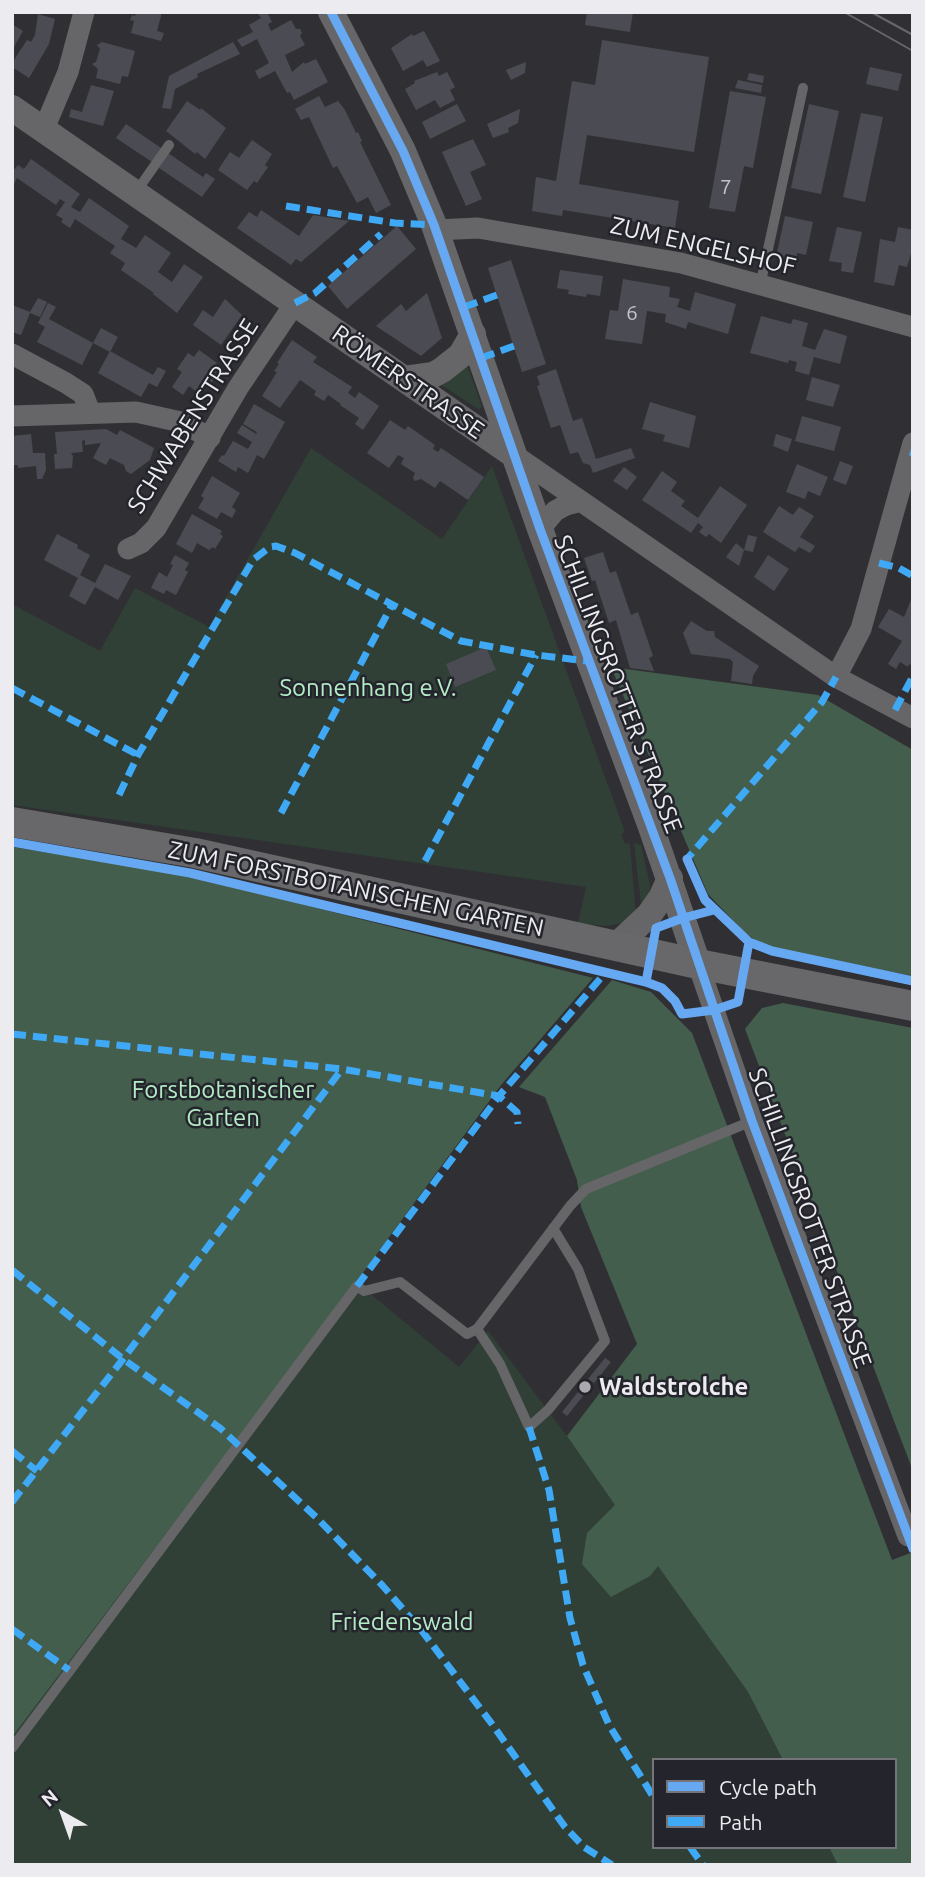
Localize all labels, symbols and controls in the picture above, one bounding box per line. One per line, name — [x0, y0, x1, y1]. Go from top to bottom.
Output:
house number: 7 — [720, 174, 732, 200]
street label: ZUM ENGELSHOF — [607, 211, 799, 281]
house number: 6 — [626, 300, 638, 326]
street label: SCHWABENSTRASSE — [122, 314, 264, 518]
street label: RÖMERSTRASSE — [326, 319, 490, 445]
street label: SCHILLINGSROTTER STRASSE — [548, 531, 688, 837]
park label: Sonnenhang e.V. — [279, 674, 457, 702]
street label: ZUM FORSTBOTANISCHEN GARTEN — [166, 835, 546, 943]
street label: SCHILLINGSROTTER STRASSE — [742, 1064, 878, 1372]
park label: Forstbotanischer Garten — [132, 1076, 314, 1132]
place label: Waldstrolche — [599, 1373, 748, 1401]
marker: Waldstrolche — [577, 1379, 593, 1395]
park label: Friedenswald — [330, 1608, 474, 1636]
legend — [652, 1758, 897, 1849]
text: Cycle path — [719, 1775, 817, 1799]
north arrow — [28, 1779, 98, 1849]
text: N — [37, 1785, 62, 1811]
text: Path — [719, 1810, 762, 1834]

